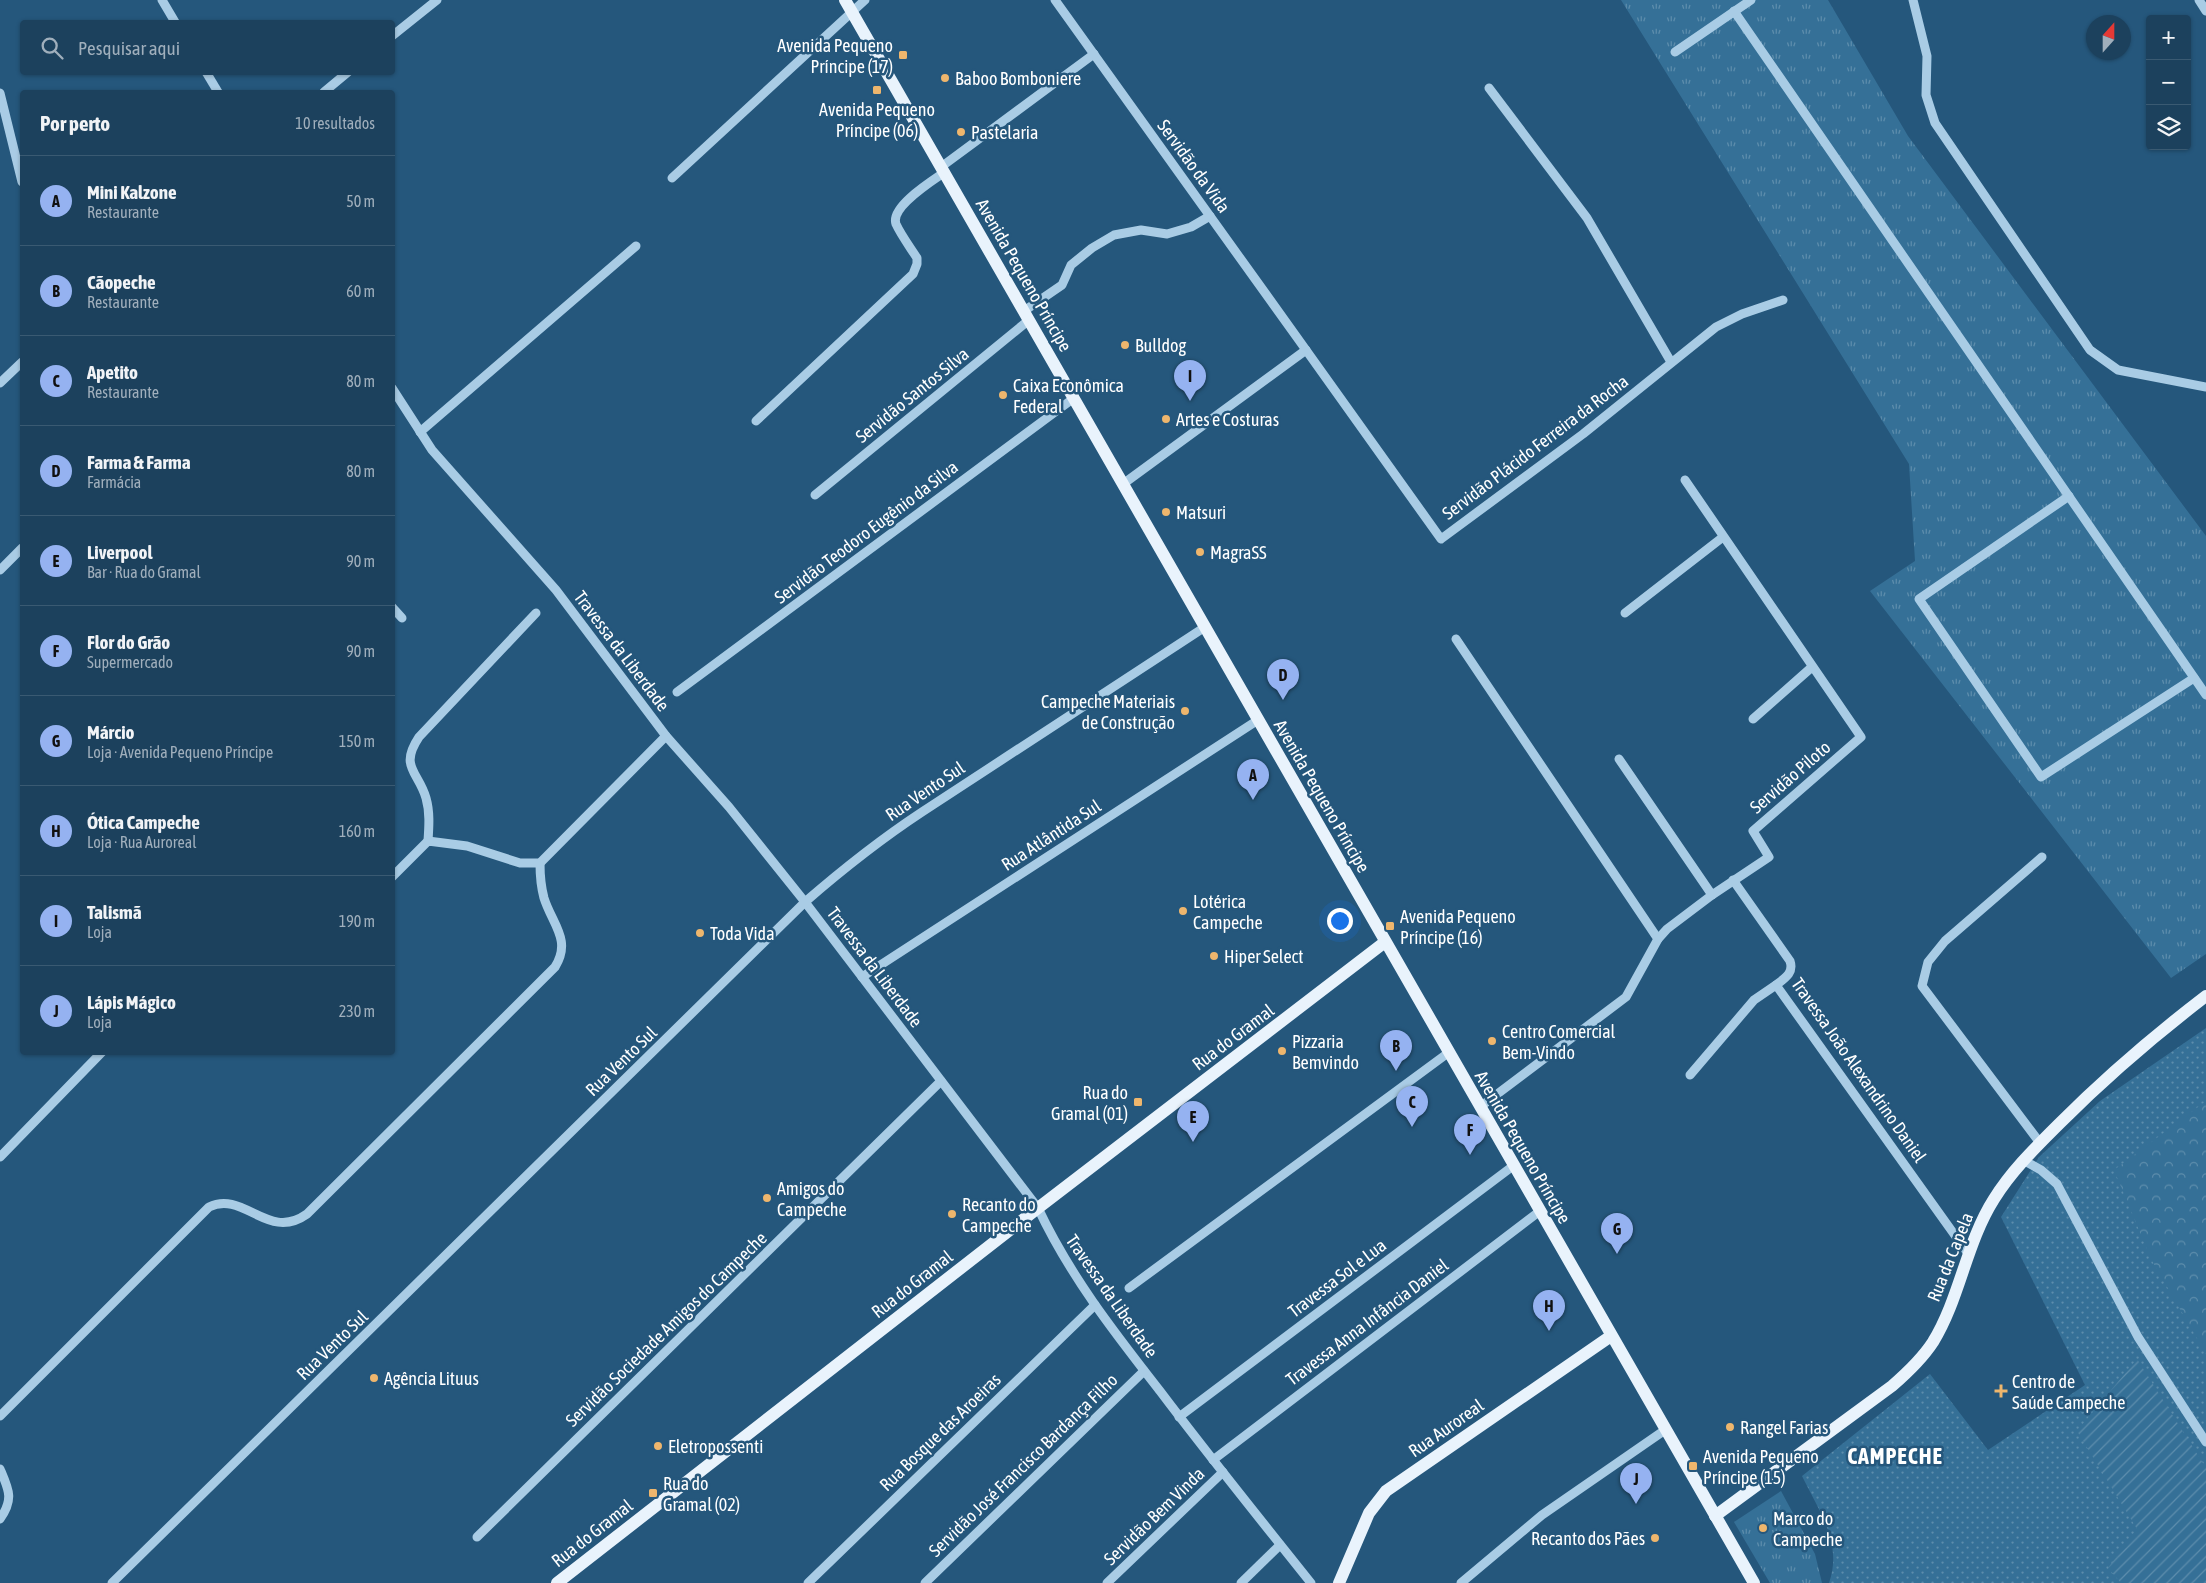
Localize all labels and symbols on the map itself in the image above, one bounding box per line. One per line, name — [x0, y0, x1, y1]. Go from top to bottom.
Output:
north arrow — [2086, 15, 2131, 60]
place label: Avenida Pequeno Príncipe (17) — [777, 35, 893, 77]
marker: Avenida Pequeno Príncipe (17) — [897, 49, 909, 61]
place label: Baboo Bomboniere — [955, 68, 1081, 89]
marker: Baboo Bomboniere — [939, 72, 951, 84]
marker: Avenida Pequeno Príncipe (06) — [871, 84, 883, 96]
place label: Avenida Pequeno Príncipe (06) — [819, 99, 935, 141]
street label: Servidão da Vida — [1153, 115, 1235, 217]
place label: Pastelaria — [971, 122, 1038, 143]
marker: Pastelaria — [955, 126, 967, 138]
street label: Avenida Pequeno Príncipe — [972, 195, 1076, 355]
place label: Bulldog — [1135, 335, 1187, 356]
marker: Bulldog — [1119, 339, 1131, 351]
street label: Servidão Santos Silva — [851, 343, 973, 447]
pin: I — [1174, 360, 1206, 401]
street label: Servidão Plácido Ferreira da Rocha — [1438, 370, 1632, 524]
place label: Caixa Econômica Federal — [1013, 375, 1124, 417]
marker: Caixa Econômica Federal — [997, 389, 1009, 401]
place label: Artes e Costuras — [1176, 409, 1279, 430]
marker: Artes e Costuras — [1160, 413, 1172, 425]
street label: Servidão Teodoro Eugênio da Silva — [770, 456, 962, 608]
place label: Matsuri — [1176, 502, 1226, 523]
marker: Matsuri — [1160, 506, 1172, 518]
place label: MagraSS — [1210, 542, 1267, 563]
marker: MagraSS — [1194, 546, 1206, 558]
street label: Travessa da Liberdade — [570, 587, 674, 715]
pin: D — [1267, 659, 1299, 700]
place label: Campeche Materiais de Construção — [1041, 691, 1175, 733]
marker: Campeche Materiais de Construção — [1179, 705, 1191, 717]
street label: Avenida Pequeno Príncipe — [1270, 716, 1374, 876]
street label: Servidão Piloto — [1746, 736, 1834, 818]
street label: Rua Vento Sul — [882, 757, 969, 825]
pin: A — [1237, 759, 1269, 800]
street label: Rua Atlântida Sul — [997, 795, 1105, 875]
place label: Lotérica Campeche — [1193, 891, 1263, 933]
street label: Travessa da Liberdade — [823, 903, 927, 1031]
marker: Lotérica Campeche — [1177, 905, 1189, 917]
place label: Avenida Pequeno Príncipe (16) — [1400, 906, 1516, 948]
your location — [1327, 908, 1353, 934]
marker: Avenida Pequeno Príncipe (16) — [1384, 920, 1396, 932]
place label: Toda Vida — [710, 923, 775, 944]
marker: Toda Vida — [694, 927, 706, 939]
place label: Hiper Select — [1224, 946, 1303, 967]
marker: Hiper Select — [1208, 950, 1220, 962]
street label: Travessa João Alexandrino Daniel — [1787, 974, 1931, 1166]
street label: Rua do Gramal — [1188, 999, 1278, 1075]
place label: Centro Comercial Bem-Vindo — [1502, 1021, 1616, 1063]
street label: Rua Vento Sul — [581, 1022, 661, 1100]
pin: B — [1380, 1030, 1412, 1071]
place label: Pizzaria Bemvindo — [1292, 1031, 1359, 1073]
marker: Centro Comercial Bem-Vindo — [1486, 1035, 1498, 1047]
marker: Pizzaria Bemvindo — [1276, 1045, 1288, 1057]
street label: Avenida Pequeno Príncipe — [1471, 1067, 1575, 1227]
place label: Rua do Gramal (01) — [1051, 1082, 1128, 1124]
pin: C — [1396, 1086, 1428, 1127]
marker: Rua do Gramal (01) — [1132, 1096, 1144, 1108]
pin: E — [1177, 1101, 1209, 1142]
pin: F — [1454, 1114, 1486, 1155]
place label: Amigos do Campeche — [777, 1178, 847, 1220]
marker: Amigos do Campeche — [761, 1192, 773, 1204]
place label: Recanto do Campeche — [962, 1194, 1036, 1236]
marker: Recanto do Campeche — [946, 1208, 958, 1220]
street label: Rua da Capela — [1923, 1209, 1977, 1305]
pin: G — [1601, 1213, 1633, 1254]
street label: Servidão Sociedade Amigos do Campeche — [561, 1227, 771, 1431]
street label: Travessa da Liberdade — [1062, 1231, 1162, 1361]
street label: Travessa Sol e Lua — [1284, 1234, 1390, 1322]
street label: Rua do Gramal — [867, 1246, 957, 1322]
street label: Travessa Anna Infância Daniel — [1282, 1254, 1452, 1390]
pin: H — [1533, 1290, 1565, 1331]
street label: Rua Vento Sul — [292, 1306, 372, 1384]
place label: Agência Lituus — [384, 1368, 479, 1389]
street label: Rua Bosque das Aroeiras — [875, 1369, 1005, 1495]
street label: Servidão José Francisco Bardança Filho — [924, 1369, 1122, 1561]
place label: Centro de Saúde Campeche — [2012, 1371, 2125, 1413]
marker: Agência Lituus — [368, 1372, 380, 1384]
marker: Centro de Saúde Campeche — [1994, 1384, 2008, 1398]
street label: Rua Auroreal — [1405, 1394, 1488, 1461]
place label: Rangel Farias — [1740, 1417, 1828, 1438]
marker: Rangel Farias — [1724, 1421, 1736, 1433]
place label: Eletropossenti — [668, 1436, 763, 1457]
marker: Eletropossenti — [652, 1440, 664, 1452]
district label: CAMPECHE — [1847, 1443, 1943, 1469]
place label: Avenida Pequeno Príncipe (15) — [1703, 1446, 1819, 1488]
marker: Avenida Pequeno Príncipe (15) — [1687, 1460, 1699, 1472]
street label: Servidão Bem Vinda — [1100, 1463, 1208, 1569]
pin: J — [1620, 1463, 1652, 1504]
place label: Rua do Gramal (02) — [663, 1473, 740, 1515]
marker: Rua do Gramal (02) — [647, 1487, 659, 1499]
street label: Rua do Gramal — [547, 1495, 637, 1571]
place label: Marco do Campeche — [1773, 1508, 1843, 1550]
marker: Marco do Campeche — [1757, 1522, 1769, 1534]
place label: Recanto dos Pães — [1531, 1528, 1645, 1549]
marker: Recanto dos Pães — [1649, 1532, 1661, 1544]

